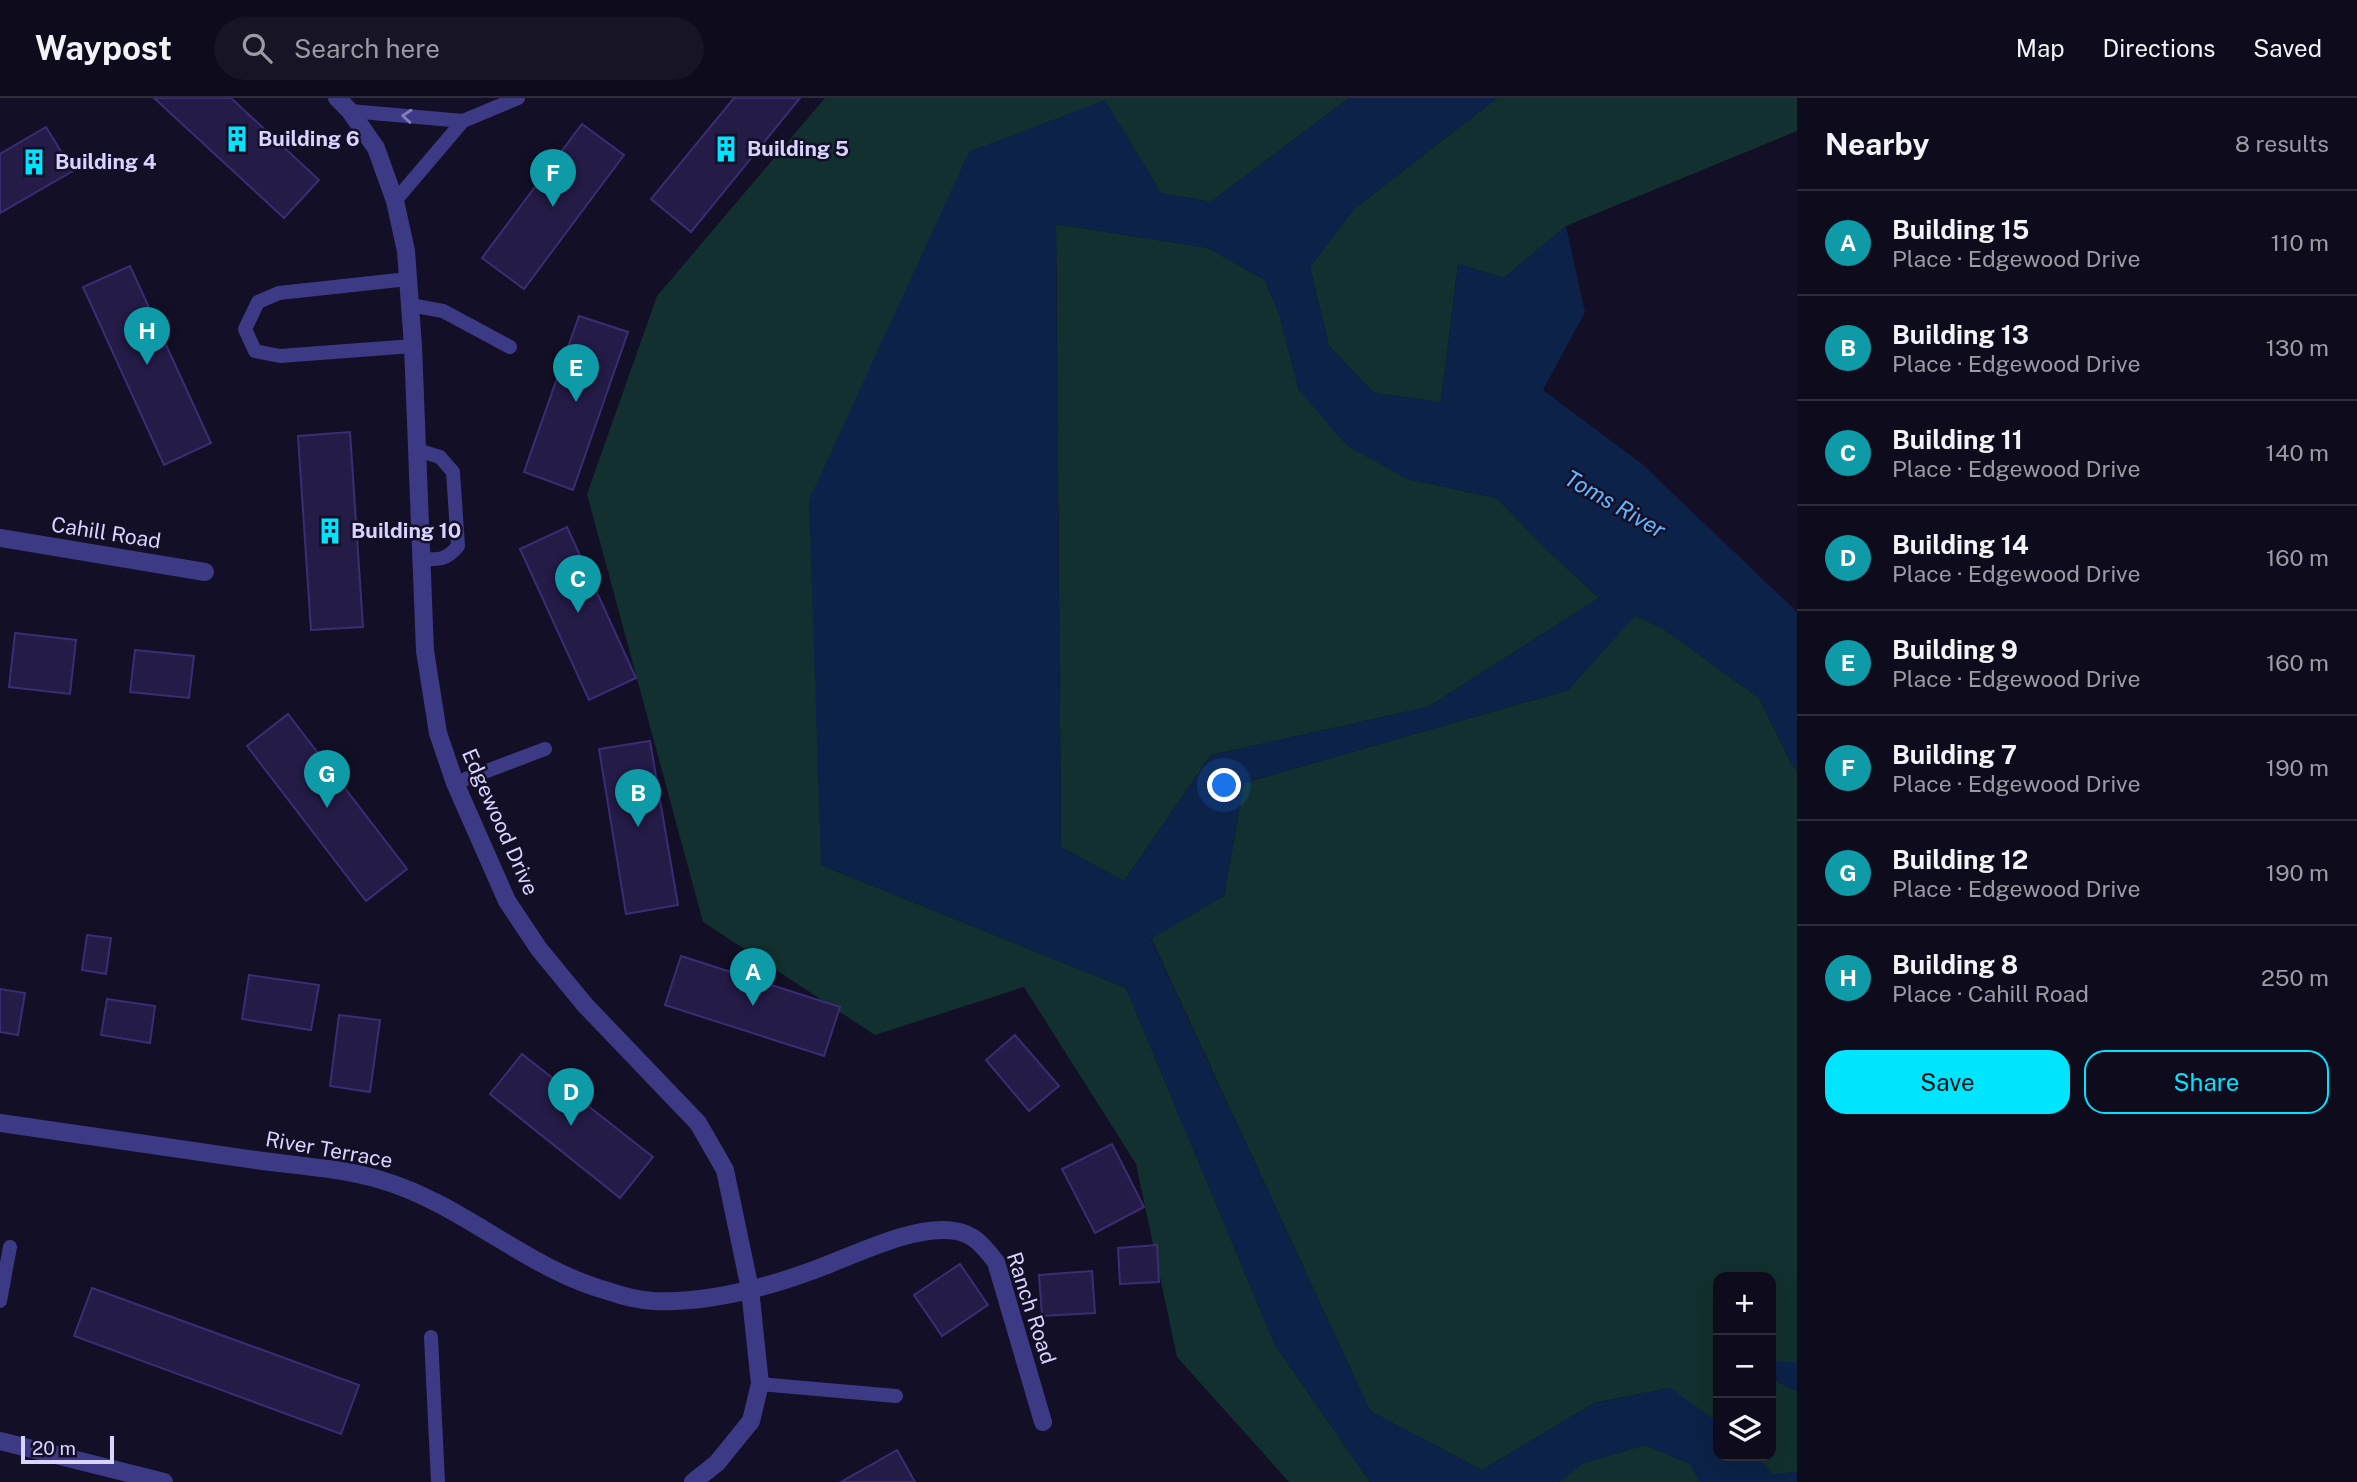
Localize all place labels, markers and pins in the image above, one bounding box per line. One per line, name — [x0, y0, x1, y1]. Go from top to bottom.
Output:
building icon: Building 6 — [222, 124, 252, 154]
place label: Building 6 — [258, 126, 360, 151]
building icon: Building 5 — [711, 134, 741, 164]
place label: Building 5 — [747, 136, 849, 161]
building icon: Building 4 — [19, 147, 49, 177]
place label: Building 4 — [55, 149, 157, 174]
pin: F — [530, 149, 576, 207]
pin: H — [124, 307, 170, 365]
pin: E — [553, 344, 599, 402]
building icon: Building 10 — [315, 516, 345, 546]
place label: Building 10 — [351, 518, 461, 543]
pin: C — [555, 555, 601, 613]
pin: G — [304, 750, 350, 808]
pin: B — [615, 769, 661, 827]
pin: A — [730, 948, 776, 1006]
pin: D — [548, 1068, 594, 1126]

